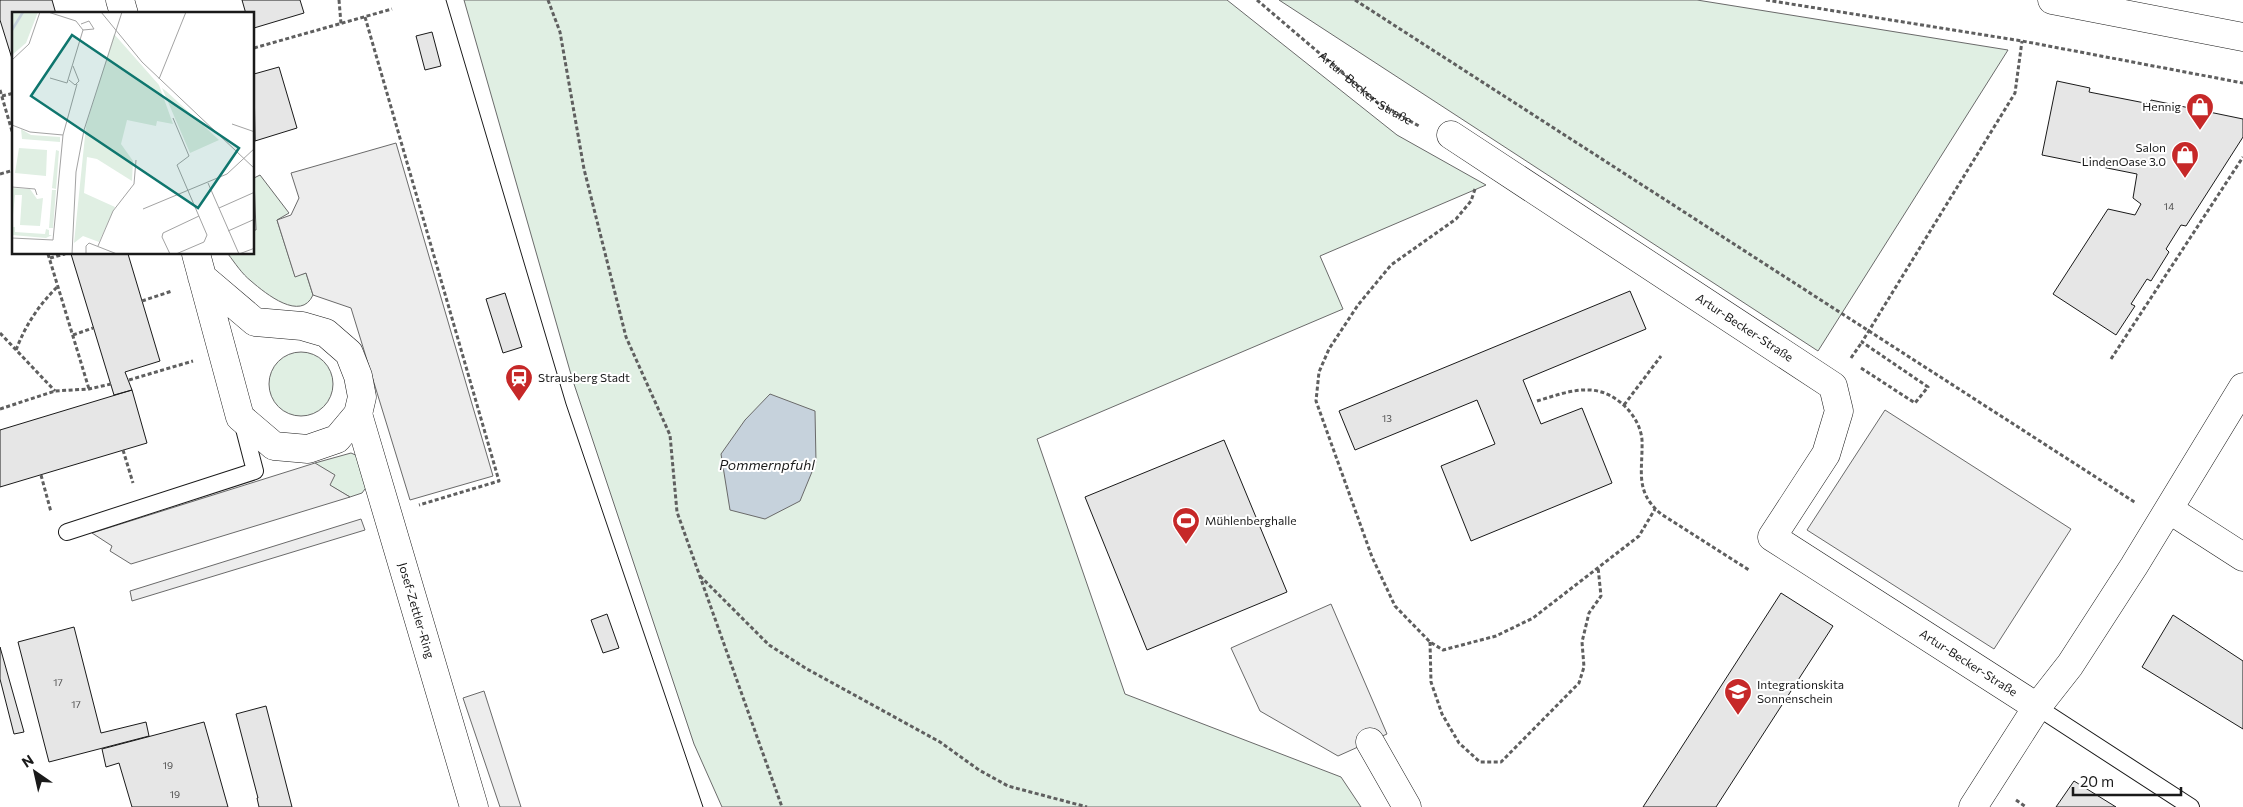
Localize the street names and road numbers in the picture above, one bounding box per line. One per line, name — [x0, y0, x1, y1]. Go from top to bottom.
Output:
street label: Artur-Becker-Straße — [1316, 48, 1415, 127]
street label: Artur-Becker-Straße — [1694, 290, 1796, 364]
street label: Josef-Zettler-Ring — [395, 561, 438, 660]
street label: Artur-Becker-Straße — [1917, 626, 2020, 699]

